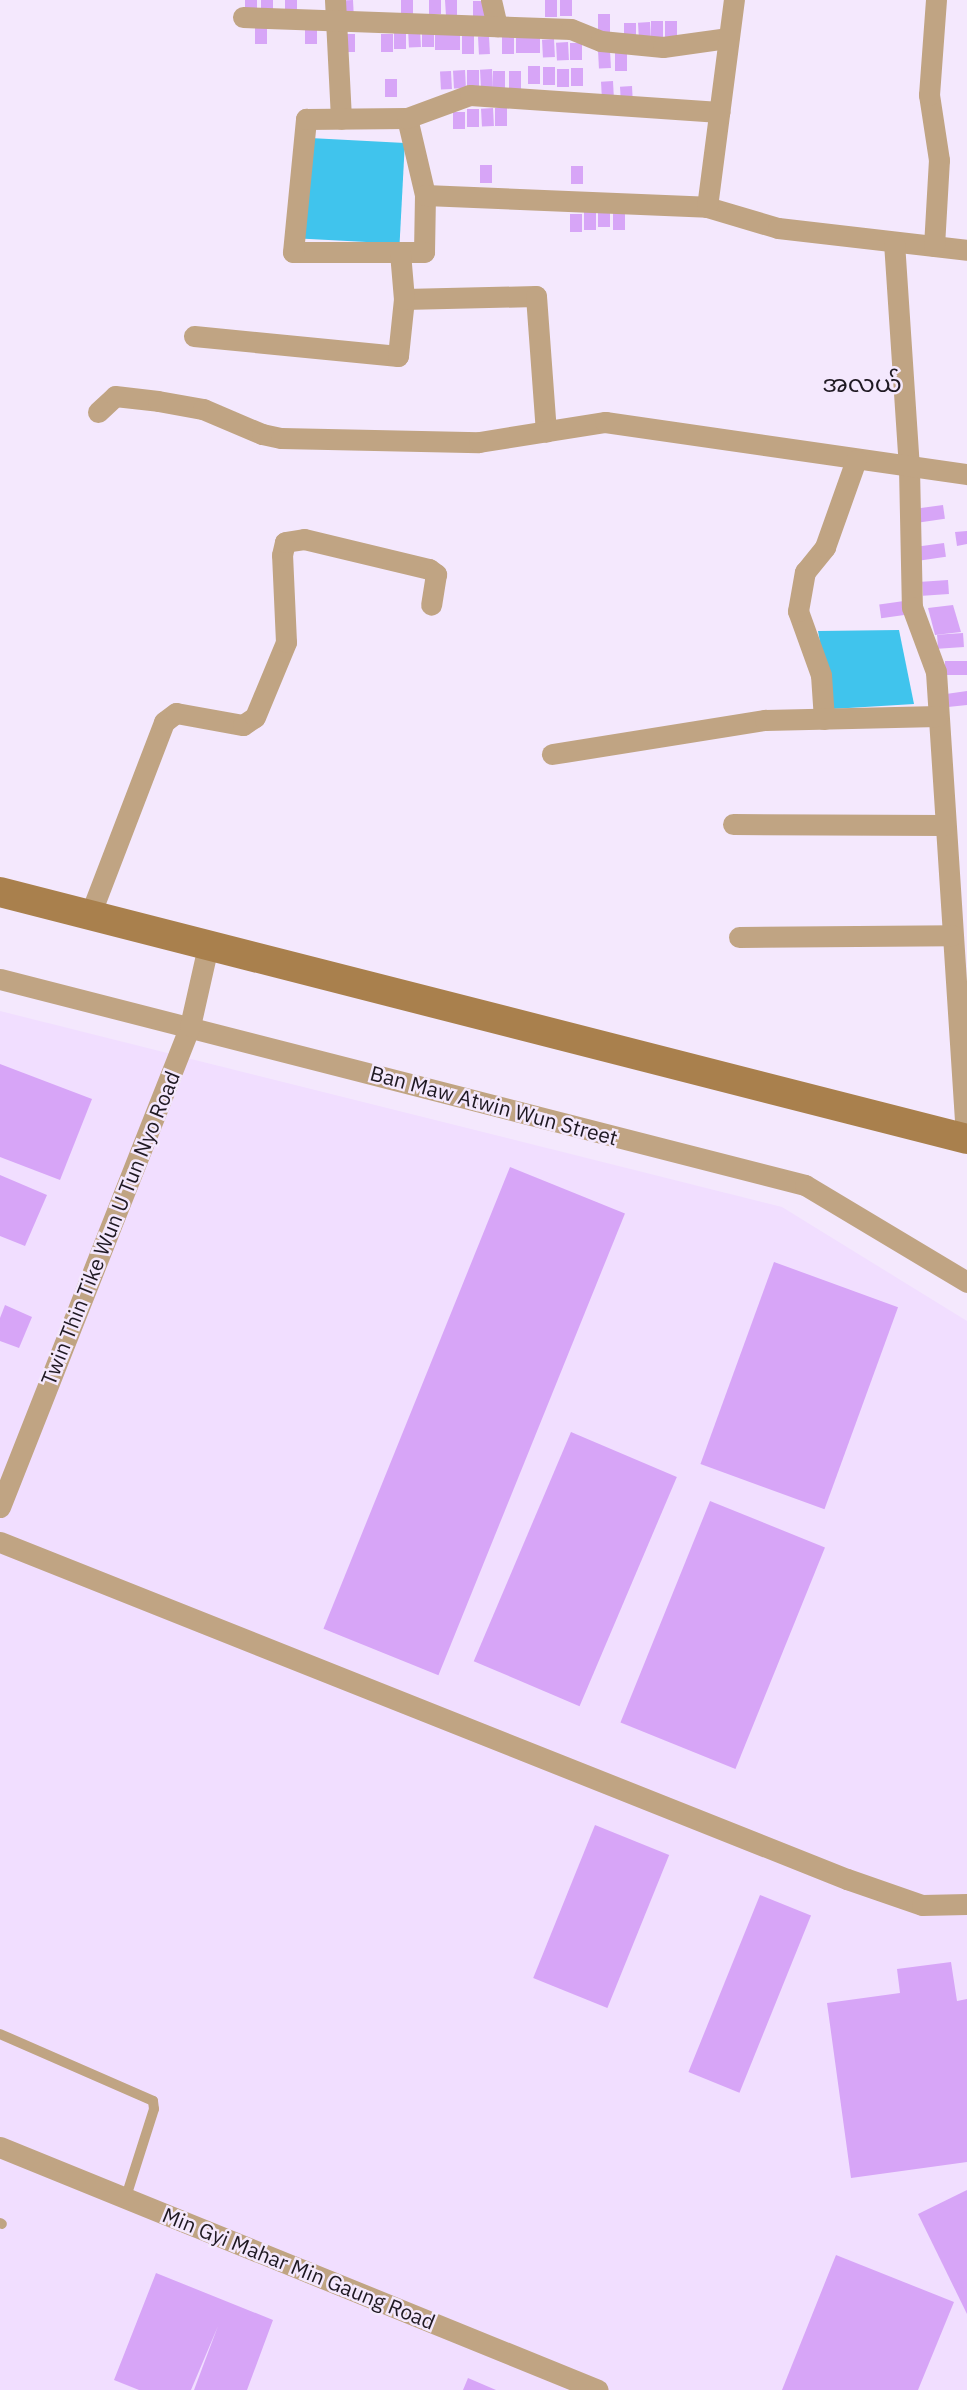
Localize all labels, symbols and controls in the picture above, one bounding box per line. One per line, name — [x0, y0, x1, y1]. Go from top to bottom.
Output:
district label: အလယ် — [822, 370, 902, 398]
street label: Ban Maw Atwin Wun Street — [368, 1060, 620, 1150]
street label: Twin Thin Tike Wun U Tun Nyo Road — [35, 1067, 185, 1389]
street label: Min Gyi Mahar Min Gaung Road — [159, 2202, 439, 2334]

